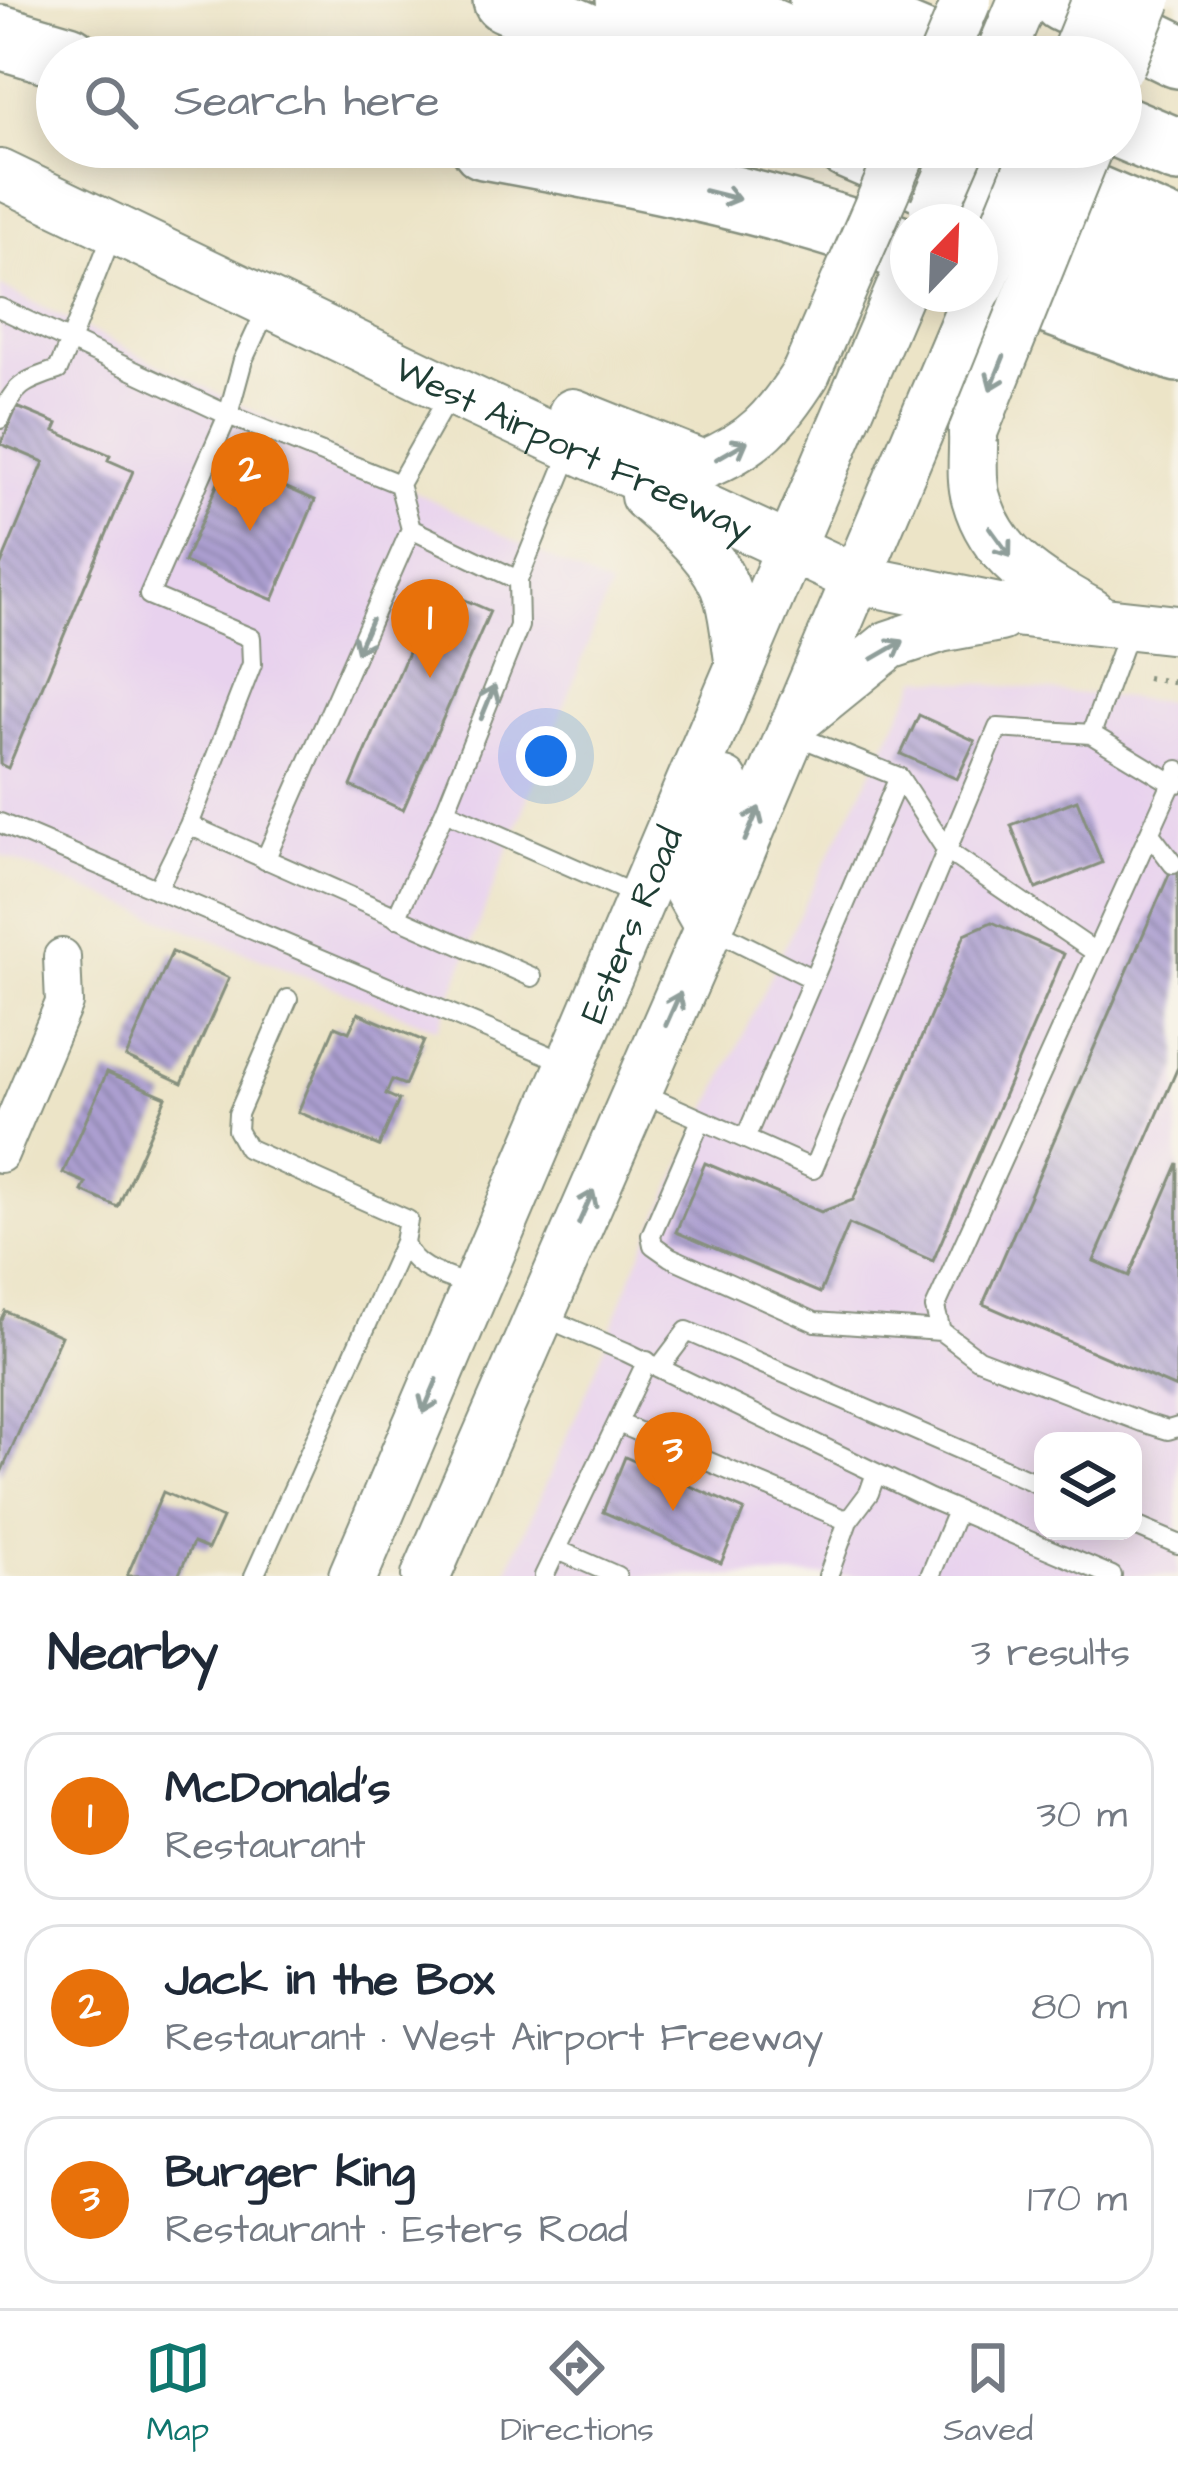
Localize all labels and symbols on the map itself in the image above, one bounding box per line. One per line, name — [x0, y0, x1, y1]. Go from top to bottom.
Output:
one-way arrow — [703, 185, 741, 207]
north arrow — [890, 204, 998, 312]
street label: West Airport Freeway — [386, 344, 760, 555]
one-way arrow — [985, 353, 1006, 390]
pin: 2 — [211, 432, 289, 531]
one-way arrow — [714, 438, 749, 462]
one-way arrow — [987, 525, 1012, 558]
pin: 1 — [391, 579, 469, 678]
one-way arrow — [351, 617, 373, 653]
one-way arrow — [870, 638, 904, 662]
one-way arrow — [479, 685, 501, 722]
your location — [516, 726, 576, 786]
one-way arrow — [743, 806, 764, 843]
street label: Esters Road — [568, 820, 697, 1031]
one-way arrow — [664, 992, 686, 1028]
one-way arrow — [576, 1190, 598, 1226]
one-way arrow — [418, 1377, 440, 1413]
pin: 3 — [634, 1412, 712, 1511]

